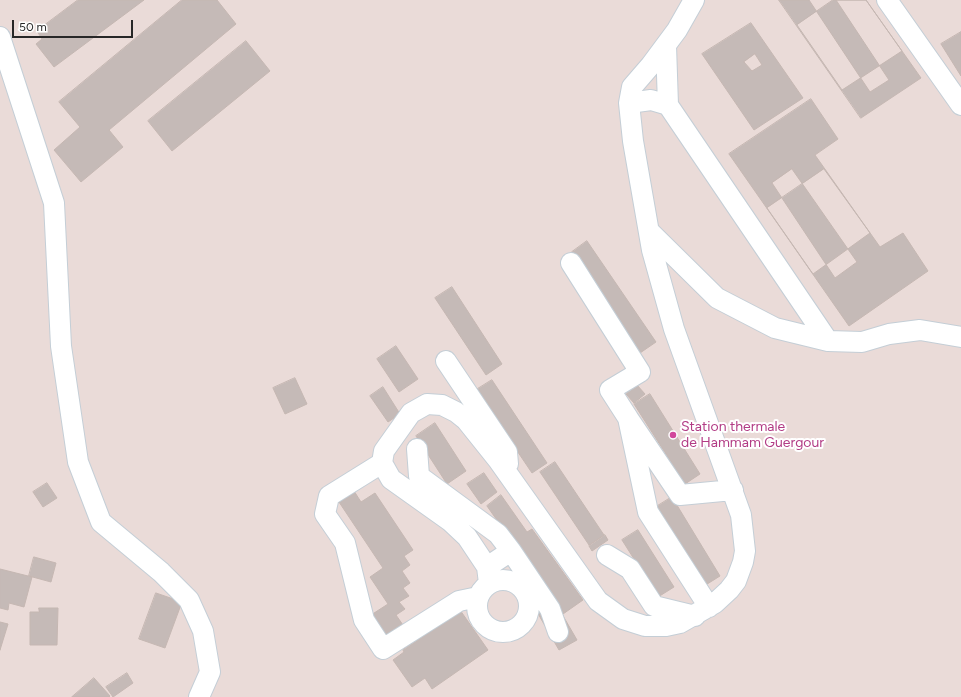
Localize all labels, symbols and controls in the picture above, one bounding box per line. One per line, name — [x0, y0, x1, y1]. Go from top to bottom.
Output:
scale bar — [14, 12, 135, 38]
text: 50 m — [19, 20, 47, 34]
place label: Station thermale de Hammam Guergour — [681, 419, 824, 452]
marker: Station thermale de Hammam Guergour — [668, 430, 678, 440]

